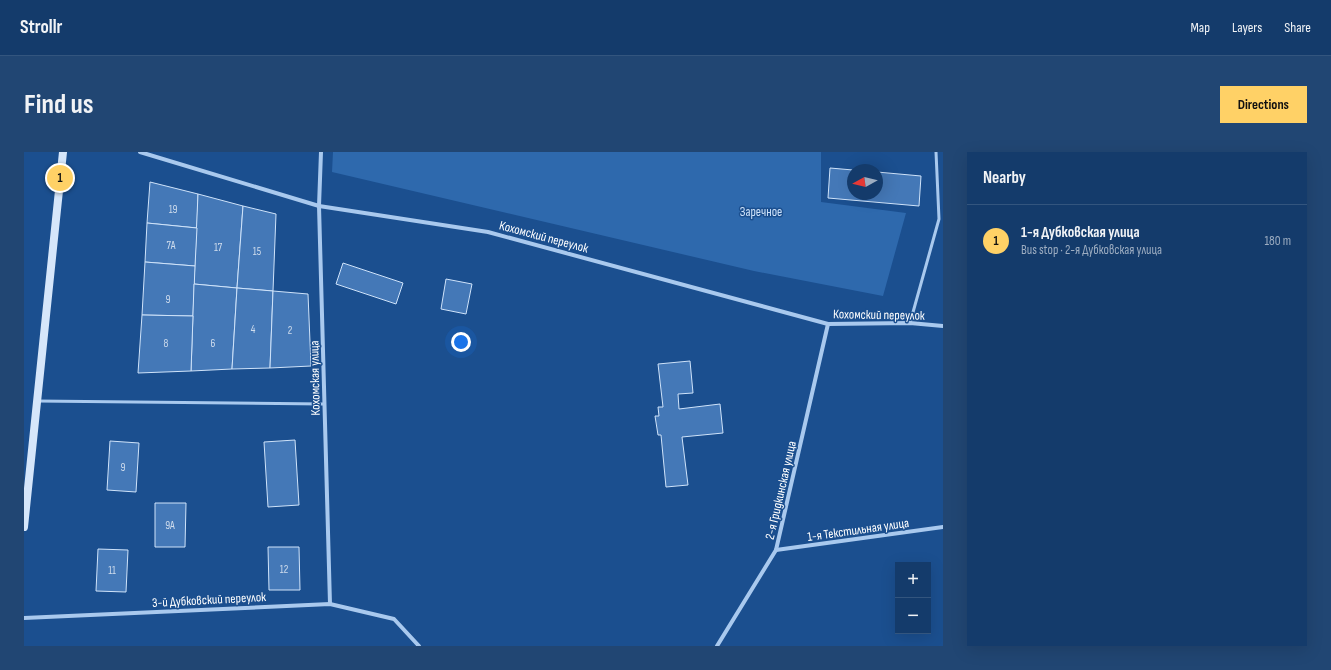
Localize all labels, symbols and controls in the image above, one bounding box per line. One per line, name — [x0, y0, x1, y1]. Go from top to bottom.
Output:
text: Strollr — [20, 16, 62, 39]
text: Map — [1190, 19, 1210, 36]
text: Layers — [1232, 19, 1262, 36]
text: Share — [1284, 19, 1311, 36]
button: Directions — [1220, 86, 1307, 123]
text: Find us — [24, 88, 93, 121]
pin: 1 — [47, 163, 73, 193]
north arrow — [847, 164, 883, 200]
text: Nearby — [983, 168, 1026, 188]
house number: 19 — [169, 203, 177, 216]
park label: Заречное — [740, 204, 782, 220]
street label: Кохомский переулок — [497, 217, 590, 257]
text: 1-я Дубковская улица — [1021, 223, 1140, 242]
text: 1 — [993, 233, 999, 249]
text: 180 m — [1265, 233, 1291, 249]
house number: 7А — [167, 239, 176, 252]
house number: 17 — [214, 241, 223, 254]
text: Bus stop · 2-я Дубковская улица — [1021, 242, 1162, 258]
house number: 15 — [253, 245, 261, 258]
house number: 9 — [166, 293, 171, 306]
street label: Кохомский переулок — [833, 306, 925, 324]
house number: 4 — [251, 323, 256, 336]
house number: 2 — [288, 324, 293, 337]
your location — [451, 332, 471, 352]
house number: 8 — [164, 337, 169, 350]
house number: 6 — [211, 337, 216, 350]
street label: Кохомская улица — [306, 340, 324, 416]
street label: 2-я Гридкинская улица — [762, 439, 800, 541]
house number: 9 — [121, 461, 126, 474]
street label: 1-я Текстильная улица — [806, 515, 910, 545]
house number: 9А — [165, 519, 175, 532]
map controls — [895, 562, 931, 634]
button: + — [895, 562, 931, 598]
house number: 12 — [280, 563, 289, 576]
house number: 11 — [108, 564, 116, 577]
street label: 3-й Дубковский переулок — [152, 589, 266, 611]
button: − — [895, 598, 931, 634]

